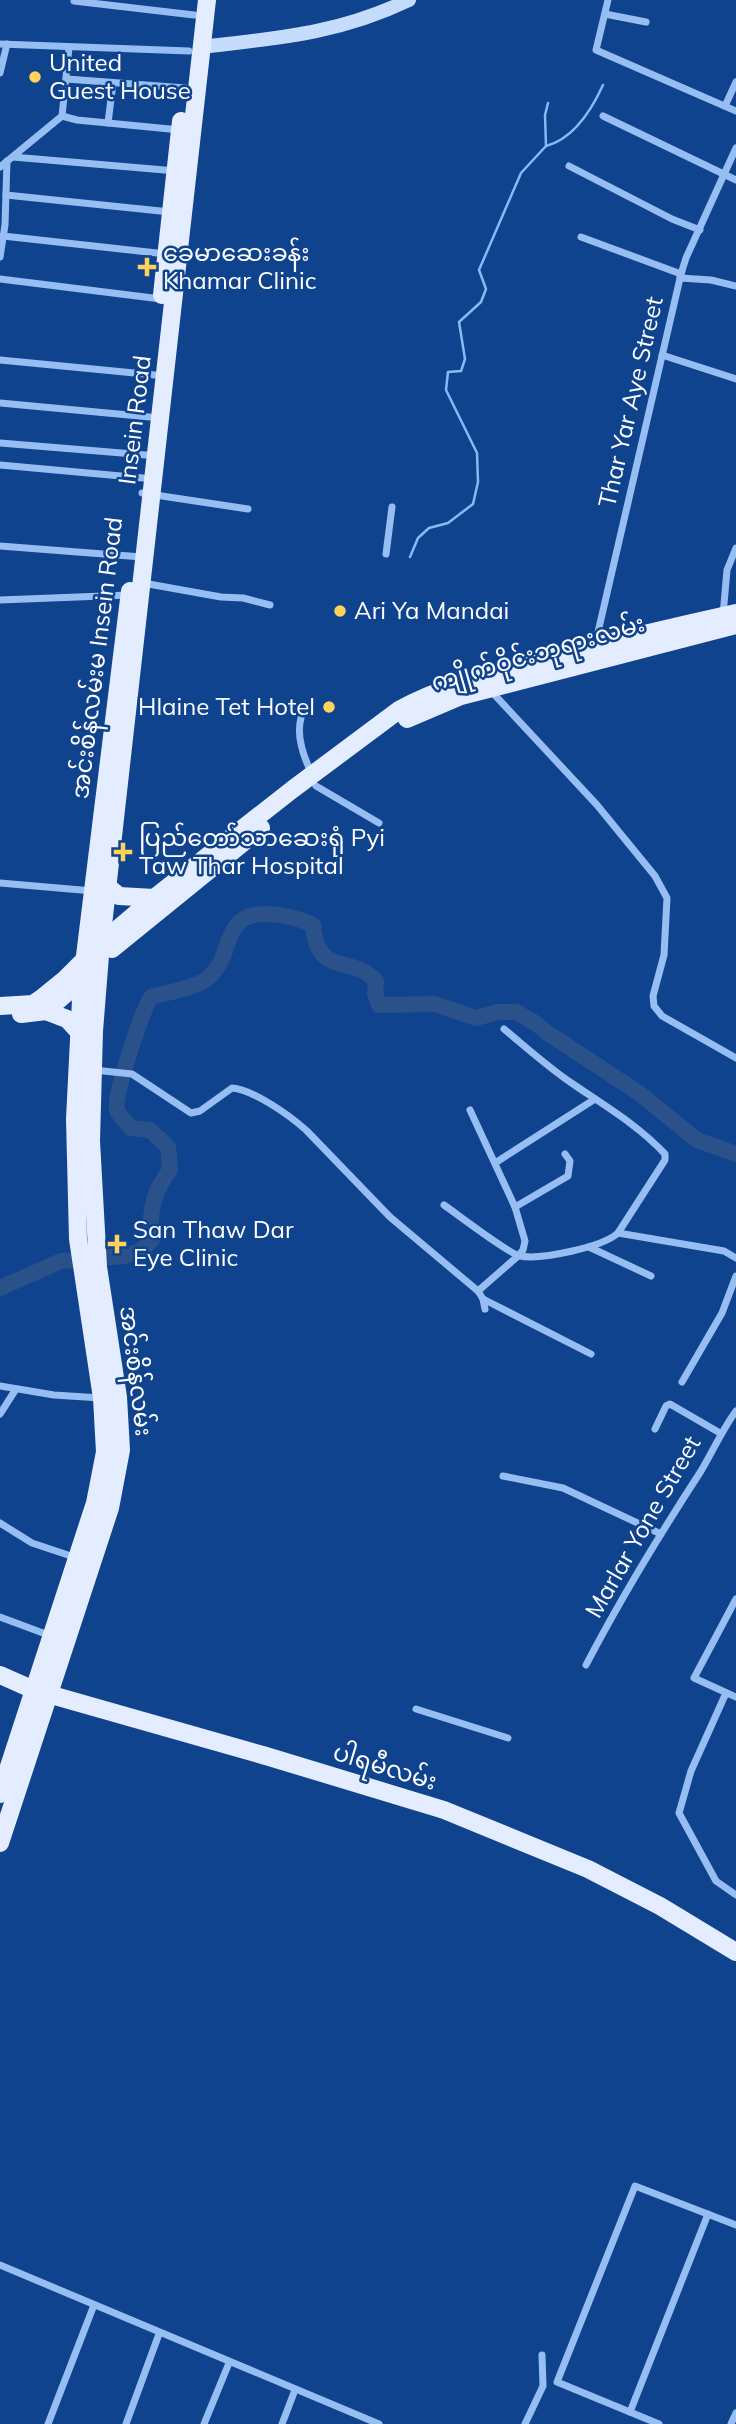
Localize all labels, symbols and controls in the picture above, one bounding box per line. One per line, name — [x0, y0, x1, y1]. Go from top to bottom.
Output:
place label: United Guest House — [49, 47, 191, 105]
marker: United Guest House — [27, 69, 43, 85]
place label: ခေမာဆေးခန်း Khamar Clinic — [163, 237, 317, 295]
marker: ခေမာဆေးခန်း Khamar Clinic — [137, 257, 157, 277]
street label: Thar Yar Aye Street — [591, 294, 669, 510]
street label: Insein Road — [111, 353, 157, 486]
street label: အင်းစိန်လမ်းမ Insein Road — [64, 515, 133, 801]
place label: Ari Ya Mandai — [354, 595, 509, 625]
marker: Ari Ya Mandai — [332, 603, 348, 619]
street label: ကျိုက်ဝိုင်းဘုရားလမ်း — [427, 607, 649, 702]
place label: Hlaine Tet Hotel — [138, 691, 315, 721]
marker: Hlaine Tet Hotel — [321, 699, 337, 715]
place label: ပြည်တော်သာဆေးရုံ Pyi Taw Thar Hospital — [139, 822, 385, 880]
marker: ပြည်တော်သာဆေးရုံ Pyi Taw Thar Hospital — [113, 842, 133, 862]
place label: San Thaw Dar Eye Clinic — [133, 1214, 294, 1272]
marker: San Thaw Dar Eye Clinic — [107, 1234, 127, 1254]
street label: အင်းစိန်လမ်း — [109, 1304, 160, 1438]
street label: Marlar Yone Street — [578, 1430, 706, 1623]
street label: ပါရမီလမ်း — [328, 1736, 441, 1801]

